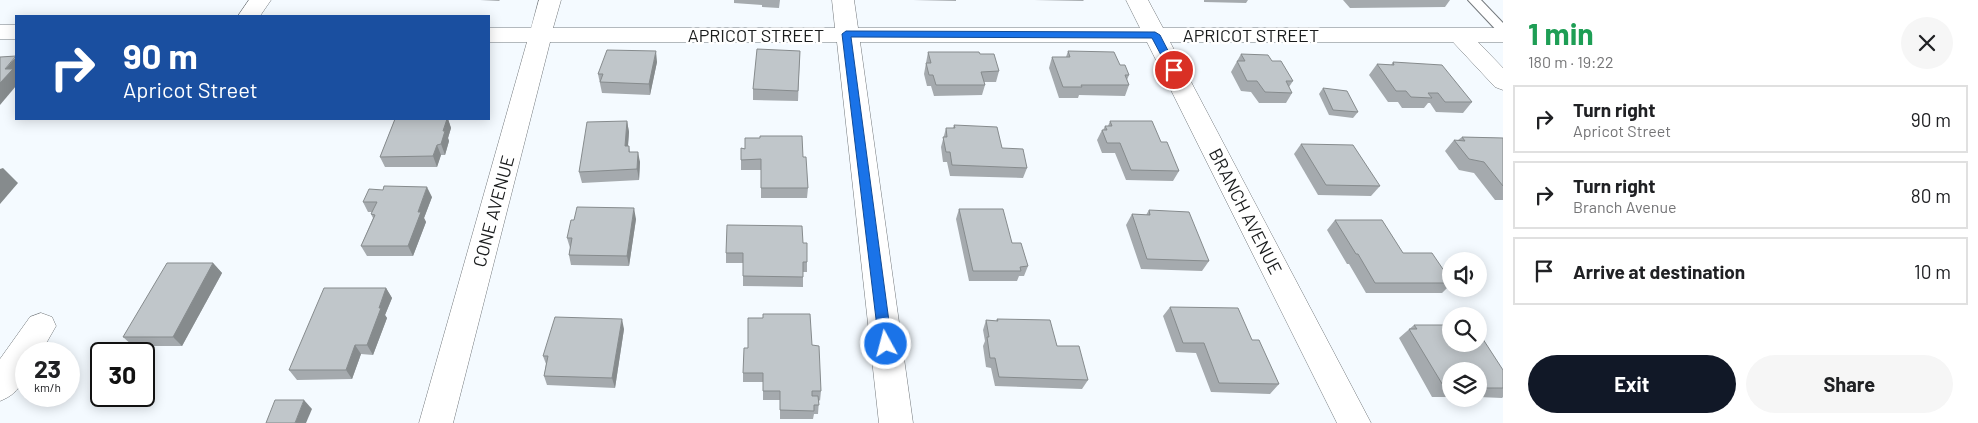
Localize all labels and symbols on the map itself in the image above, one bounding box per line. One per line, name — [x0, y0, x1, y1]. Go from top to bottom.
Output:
street label: APRICOT STREET — [688, 24, 824, 46]
street label: APRICOT STREET — [1183, 24, 1319, 46]
pin — [1153, 49, 1195, 91]
street label: BRANCH AVENUE — [1205, 144, 1287, 278]
street label: CONE AVENUE — [468, 153, 518, 269]
position arrow — [859, 317, 911, 369]
speed limit sign: 30 — [90, 342, 155, 407]

